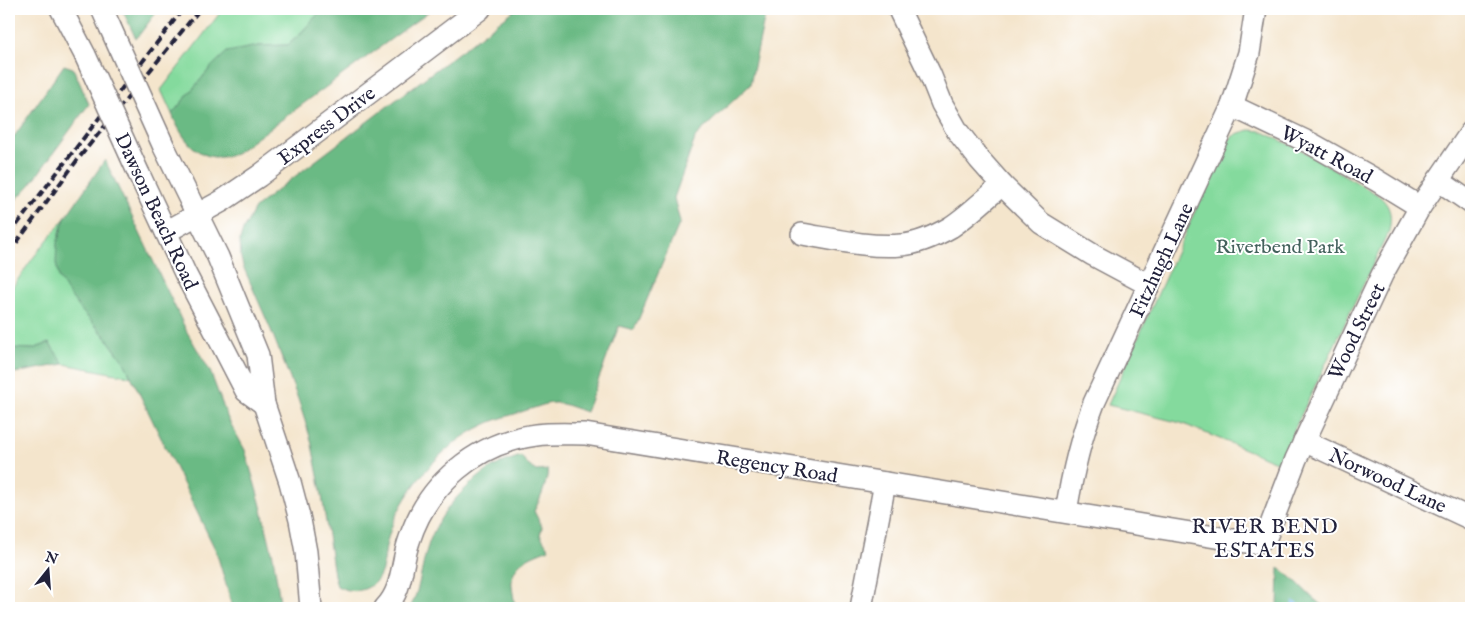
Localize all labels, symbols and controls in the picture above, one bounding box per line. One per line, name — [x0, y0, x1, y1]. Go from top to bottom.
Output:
street label: Express Drive — [273, 81, 381, 171]
street label: Wyatt Road — [1276, 121, 1377, 190]
street label: Dawson Beach Road — [108, 129, 203, 294]
street label: Fitzhugh Lane — [1125, 199, 1200, 322]
park label: Riverbend Park — [1215, 235, 1345, 260]
street label: Wood Street — [1323, 279, 1392, 384]
street label: Norwood Lane — [1324, 443, 1450, 520]
street label: Regency Road — [714, 446, 840, 489]
district label: RIVER BEND ESTATES — [1191, 514, 1339, 565]
north arrow — [22, 544, 72, 594]
text: N — [42, 548, 60, 569]

